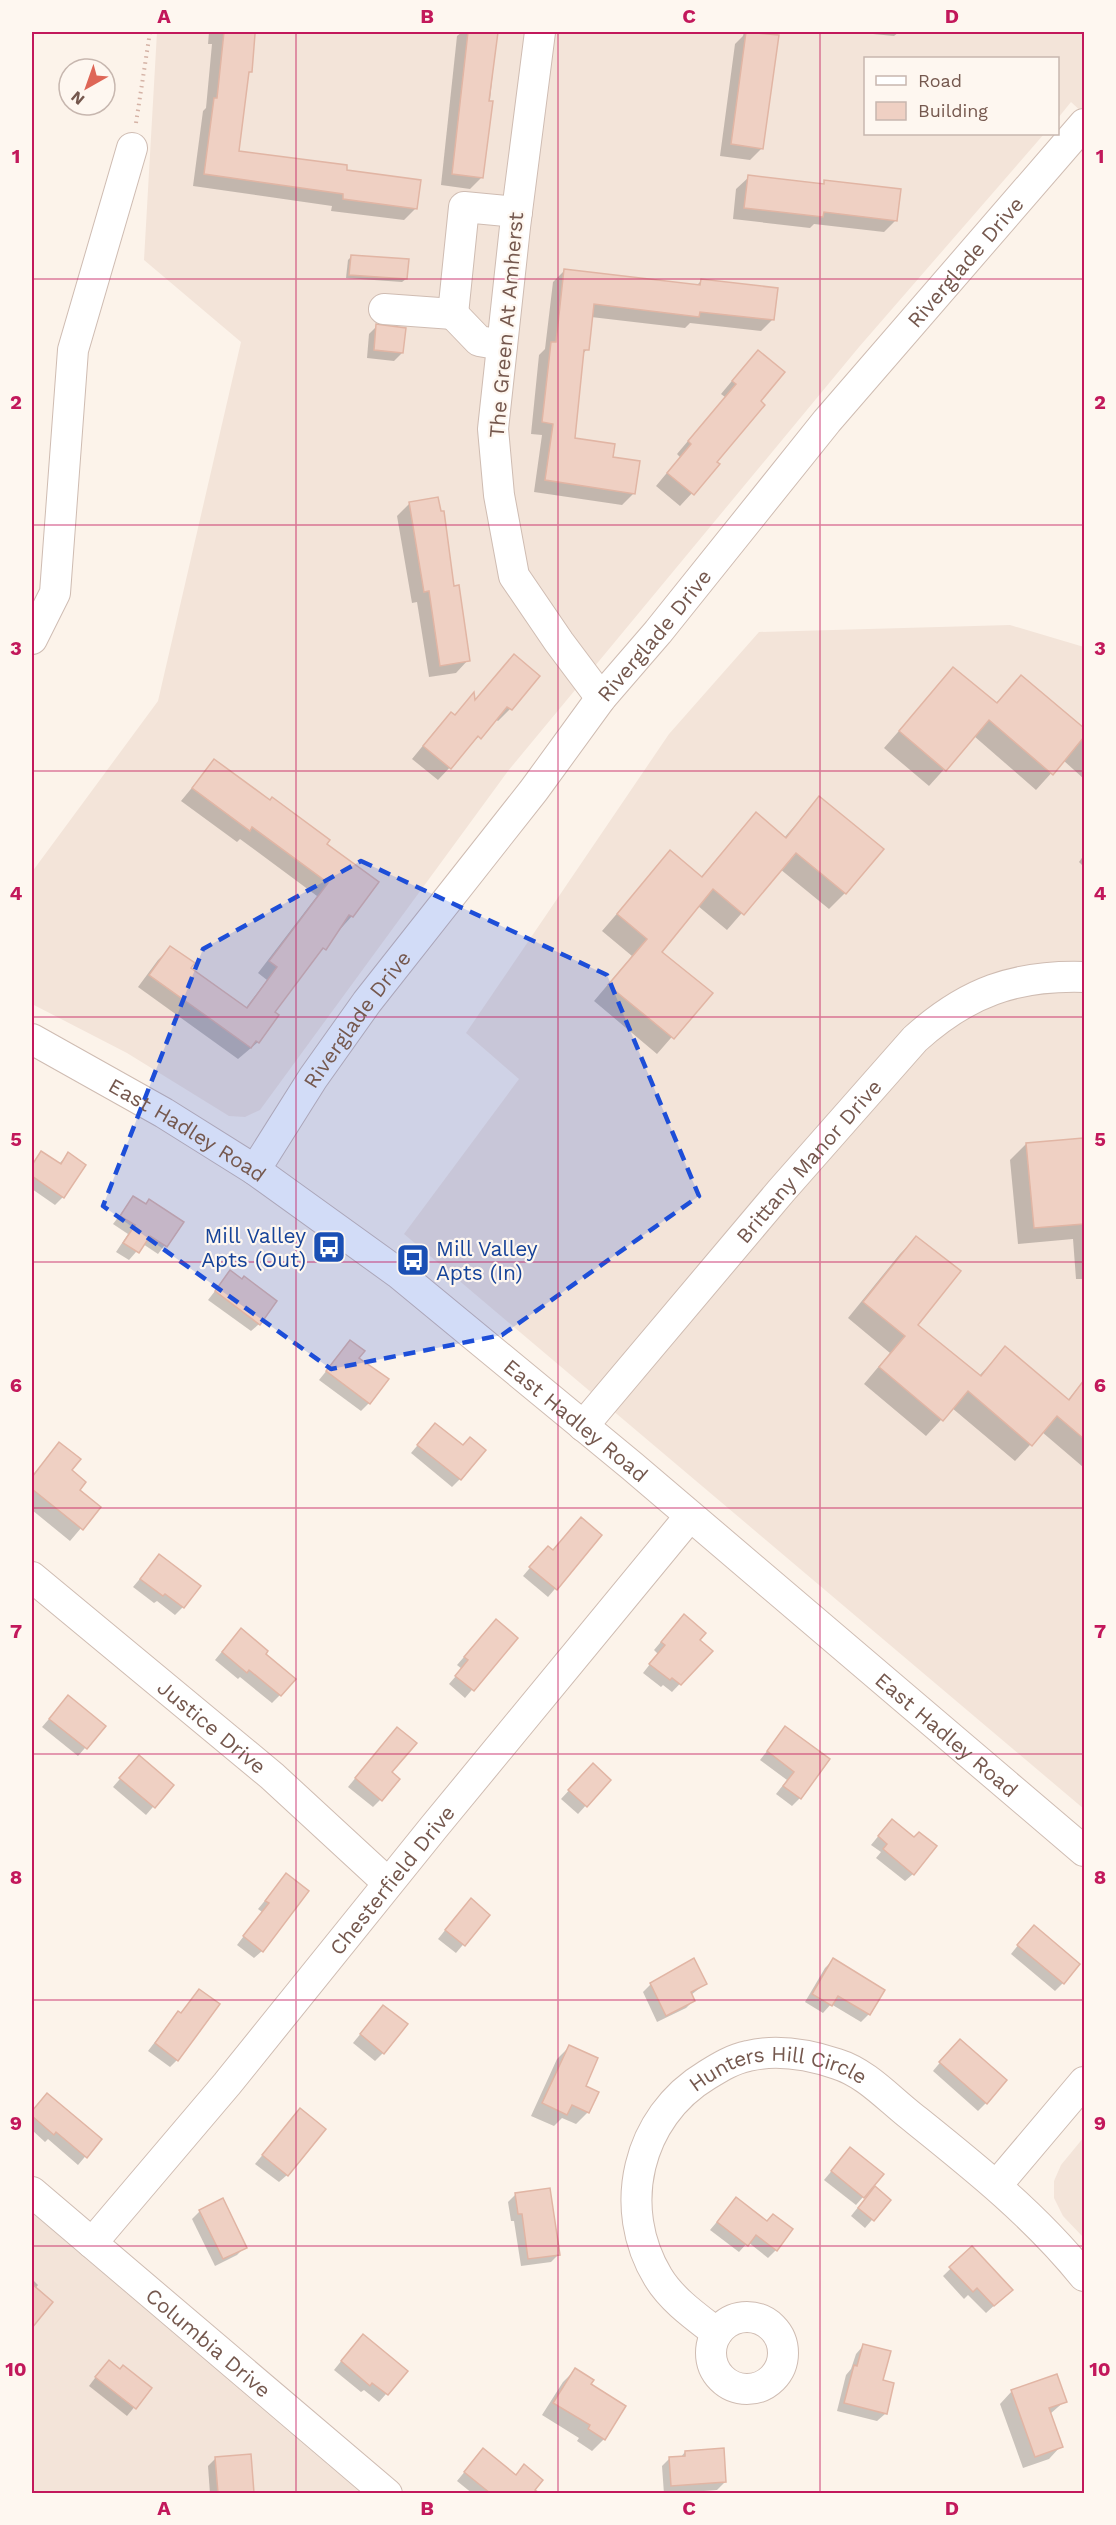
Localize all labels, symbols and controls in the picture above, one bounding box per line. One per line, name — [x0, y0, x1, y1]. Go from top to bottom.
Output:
text: A — [157, 4, 171, 28]
text: B — [420, 4, 434, 28]
text: C — [682, 4, 696, 28]
text: D — [945, 4, 959, 28]
north arrow — [57, 57, 117, 117]
legend — [864, 57, 1059, 135]
text: Road — [918, 70, 962, 91]
text: N — [67, 87, 88, 109]
text: Building — [918, 100, 988, 121]
text: 1 — [12, 144, 20, 168]
text: 1 — [1096, 144, 1104, 168]
street label: Riverglade Drive — [902, 191, 1028, 332]
street label: The Green At Amherst — [484, 211, 528, 439]
text: 2 — [10, 390, 22, 414]
text: 2 — [1094, 390, 1106, 414]
street label: Riverglade Drive — [591, 564, 716, 706]
text: 3 — [10, 636, 22, 660]
text: 3 — [1094, 636, 1106, 660]
text: 4 — [10, 881, 23, 905]
text: 4 — [1094, 881, 1107, 905]
street label: Riverglade Drive — [298, 945, 415, 1092]
street label: East Hadley Road — [105, 1072, 271, 1187]
street label: Brittany Manor Drive — [730, 1074, 886, 1248]
text: 5 — [10, 1127, 22, 1151]
text: 5 — [1094, 1127, 1106, 1151]
place label: Mill Valley Apts (Out) — [201, 1223, 306, 1272]
bus stop icon: Mill Valley Apts (Out) — [311, 1229, 347, 1265]
place label: Mill Valley Apts (In) — [436, 1236, 538, 1285]
bus stop icon: Mill Valley Apts (In) — [395, 1242, 431, 1278]
street label: East Hadley Road — [499, 1353, 653, 1487]
text: 6 — [10, 1373, 22, 1397]
text: 6 — [1094, 1373, 1106, 1397]
text: 7 — [10, 1619, 22, 1643]
text: 7 — [1094, 1619, 1106, 1643]
street label: East Hadley Road — [871, 1667, 1023, 1802]
street label: Justice Drive — [153, 1674, 271, 1779]
street label: Chesterfield Drive — [324, 1800, 460, 1960]
text: 8 — [10, 1865, 22, 1889]
text: 8 — [1094, 1865, 1106, 1889]
text: Hunters Hill Circle — [684, 2040, 872, 2096]
street label: Hunters Hill Circle — [685, 2073, 873, 2105]
text: 9 — [10, 2111, 22, 2135]
text: 9 — [1094, 2111, 1106, 2135]
street label: Columbia Drive — [141, 2282, 276, 2402]
text: 10 — [5, 2357, 27, 2381]
text: 10 — [1089, 2357, 1111, 2381]
text: A — [157, 2496, 171, 2520]
text: B — [420, 2496, 434, 2520]
text: C — [682, 2496, 696, 2520]
text: D — [945, 2496, 959, 2520]

